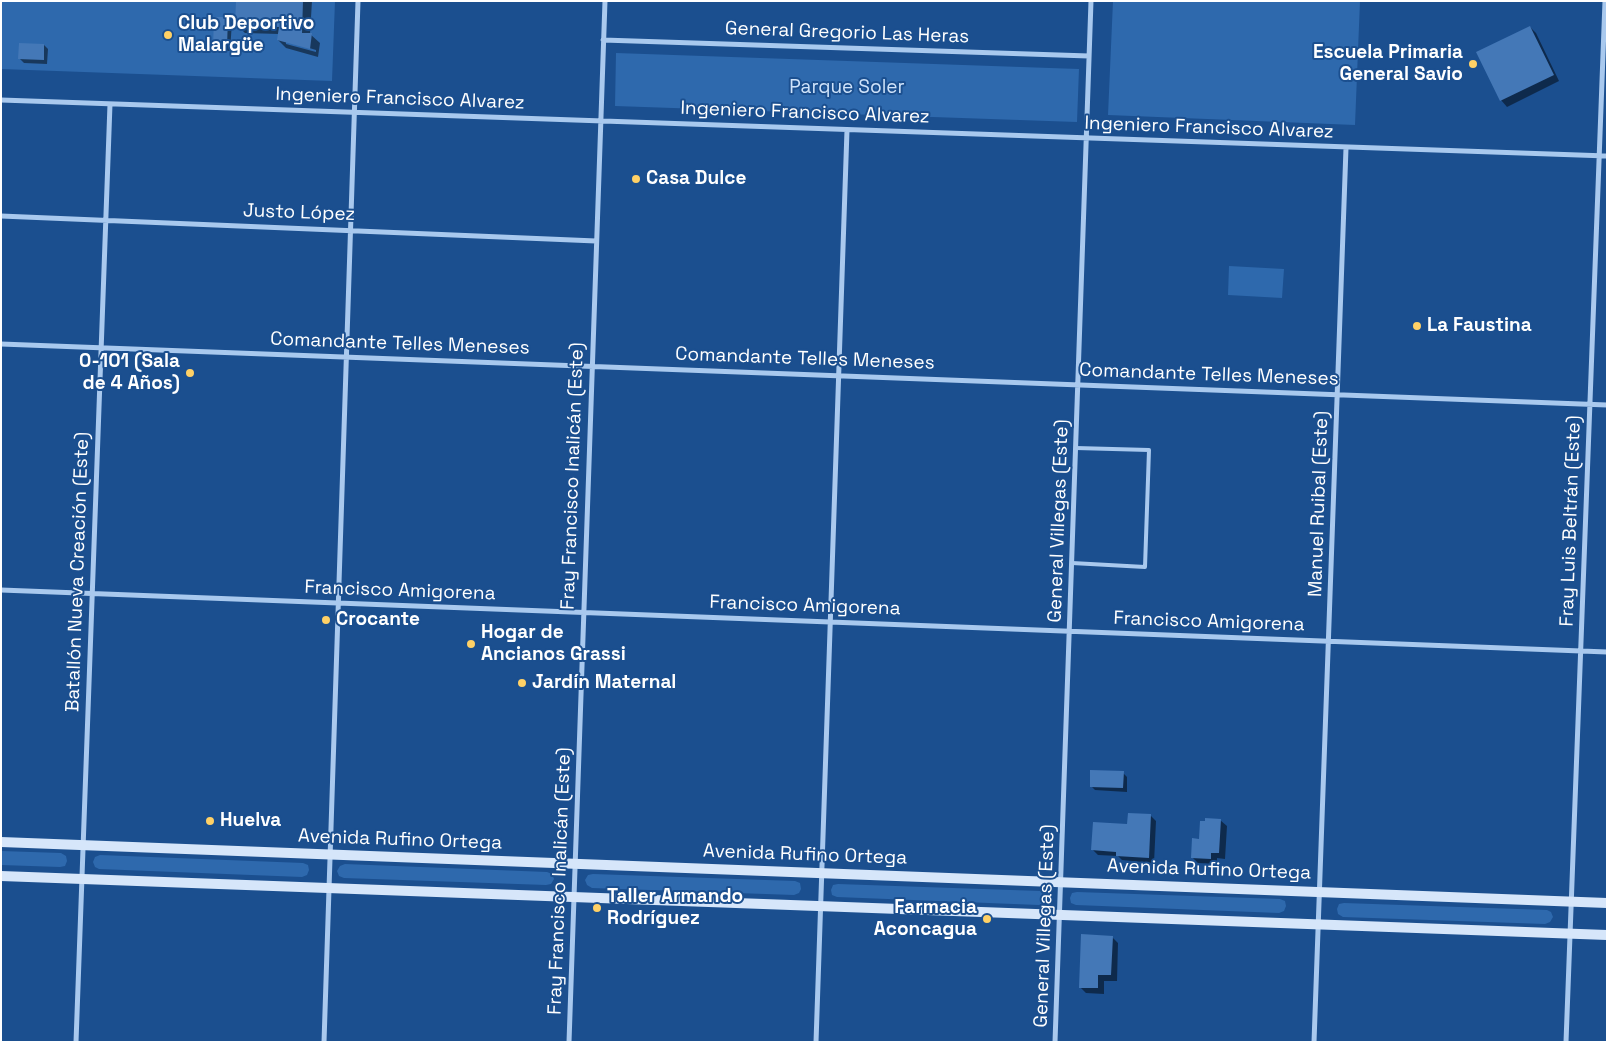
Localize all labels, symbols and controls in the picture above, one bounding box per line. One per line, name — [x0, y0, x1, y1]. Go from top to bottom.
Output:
place label: Club Deportivo Malargüe — [178, 13, 314, 57]
street label: General Gregorio Las Heras — [724, 17, 970, 49]
marker: Club Deportivo Malargüe — [162, 29, 174, 41]
place label: Escuela Primaria General Savio — [1313, 42, 1463, 86]
marker: Escuela Primaria General Savio — [1467, 58, 1479, 70]
park label: Parque Soler — [789, 77, 905, 99]
street label: Ingeniero Francisco Alvarez — [275, 83, 525, 115]
street label: Ingeniero Francisco Alvarez — [680, 97, 930, 129]
street label: Ingeniero Francisco Alvarez — [1084, 112, 1334, 144]
place label: Casa Dulce — [646, 168, 746, 190]
marker: Casa Dulce — [630, 173, 642, 185]
street label: Justo López — [242, 200, 356, 226]
place label: La Faustina — [1427, 315, 1532, 337]
marker: La Faustina — [1411, 320, 1423, 332]
street label: Comandante Telles Meneses — [270, 328, 530, 360]
street label: Fray Francisco Inalicán (Este) — [557, 342, 589, 610]
street label: Comandante Telles Meneses — [675, 343, 935, 375]
place label: 0-101 (Sala de 4 Años) — [79, 351, 180, 395]
street label: Comandante Telles Meneses — [1079, 359, 1339, 391]
marker: 0-101 (Sala de 4 Años) — [184, 367, 196, 379]
street label: Manuel Ruibal (Este) — [1304, 410, 1334, 598]
street label: Fray Luis Beltrán (Este) — [1556, 415, 1586, 627]
street label: General Villegas (Este) — [1044, 419, 1074, 623]
street label: Batallón Nueva Creación (Este) — [62, 431, 94, 713]
street label: Francisco Amigorena — [304, 576, 496, 606]
street label: Francisco Amigorena — [709, 591, 901, 621]
street label: Francisco Amigorena — [1113, 607, 1305, 637]
place label: Crocante — [336, 609, 420, 631]
marker: Crocante — [320, 614, 332, 626]
place label: Hogar de Ancianos Grassi — [481, 622, 626, 666]
marker: Hogar de Ancianos Grassi — [465, 638, 477, 650]
place label: Jardín Maternal — [532, 672, 676, 694]
marker: Jardín Maternal — [516, 677, 528, 689]
street label: Fray Francisco Inalicán (Este) — [544, 747, 576, 1015]
place label: Huelva — [220, 810, 281, 832]
marker: Huelva — [204, 815, 216, 827]
street label: General Villegas (Este) — [1030, 824, 1060, 1028]
street label: Avenida Rufino Ortega — [298, 825, 502, 855]
street label: Avenida Rufino Ortega — [703, 840, 907, 870]
street label: Avenida Rufino Ortega — [1107, 855, 1311, 885]
place label: Taller Armando Rodríguez — [607, 886, 743, 930]
place label: Farmacia Aconcagua — [874, 897, 977, 941]
marker: Taller Armando Rodríguez — [591, 902, 603, 914]
marker: Farmacia Aconcagua — [981, 913, 993, 925]

